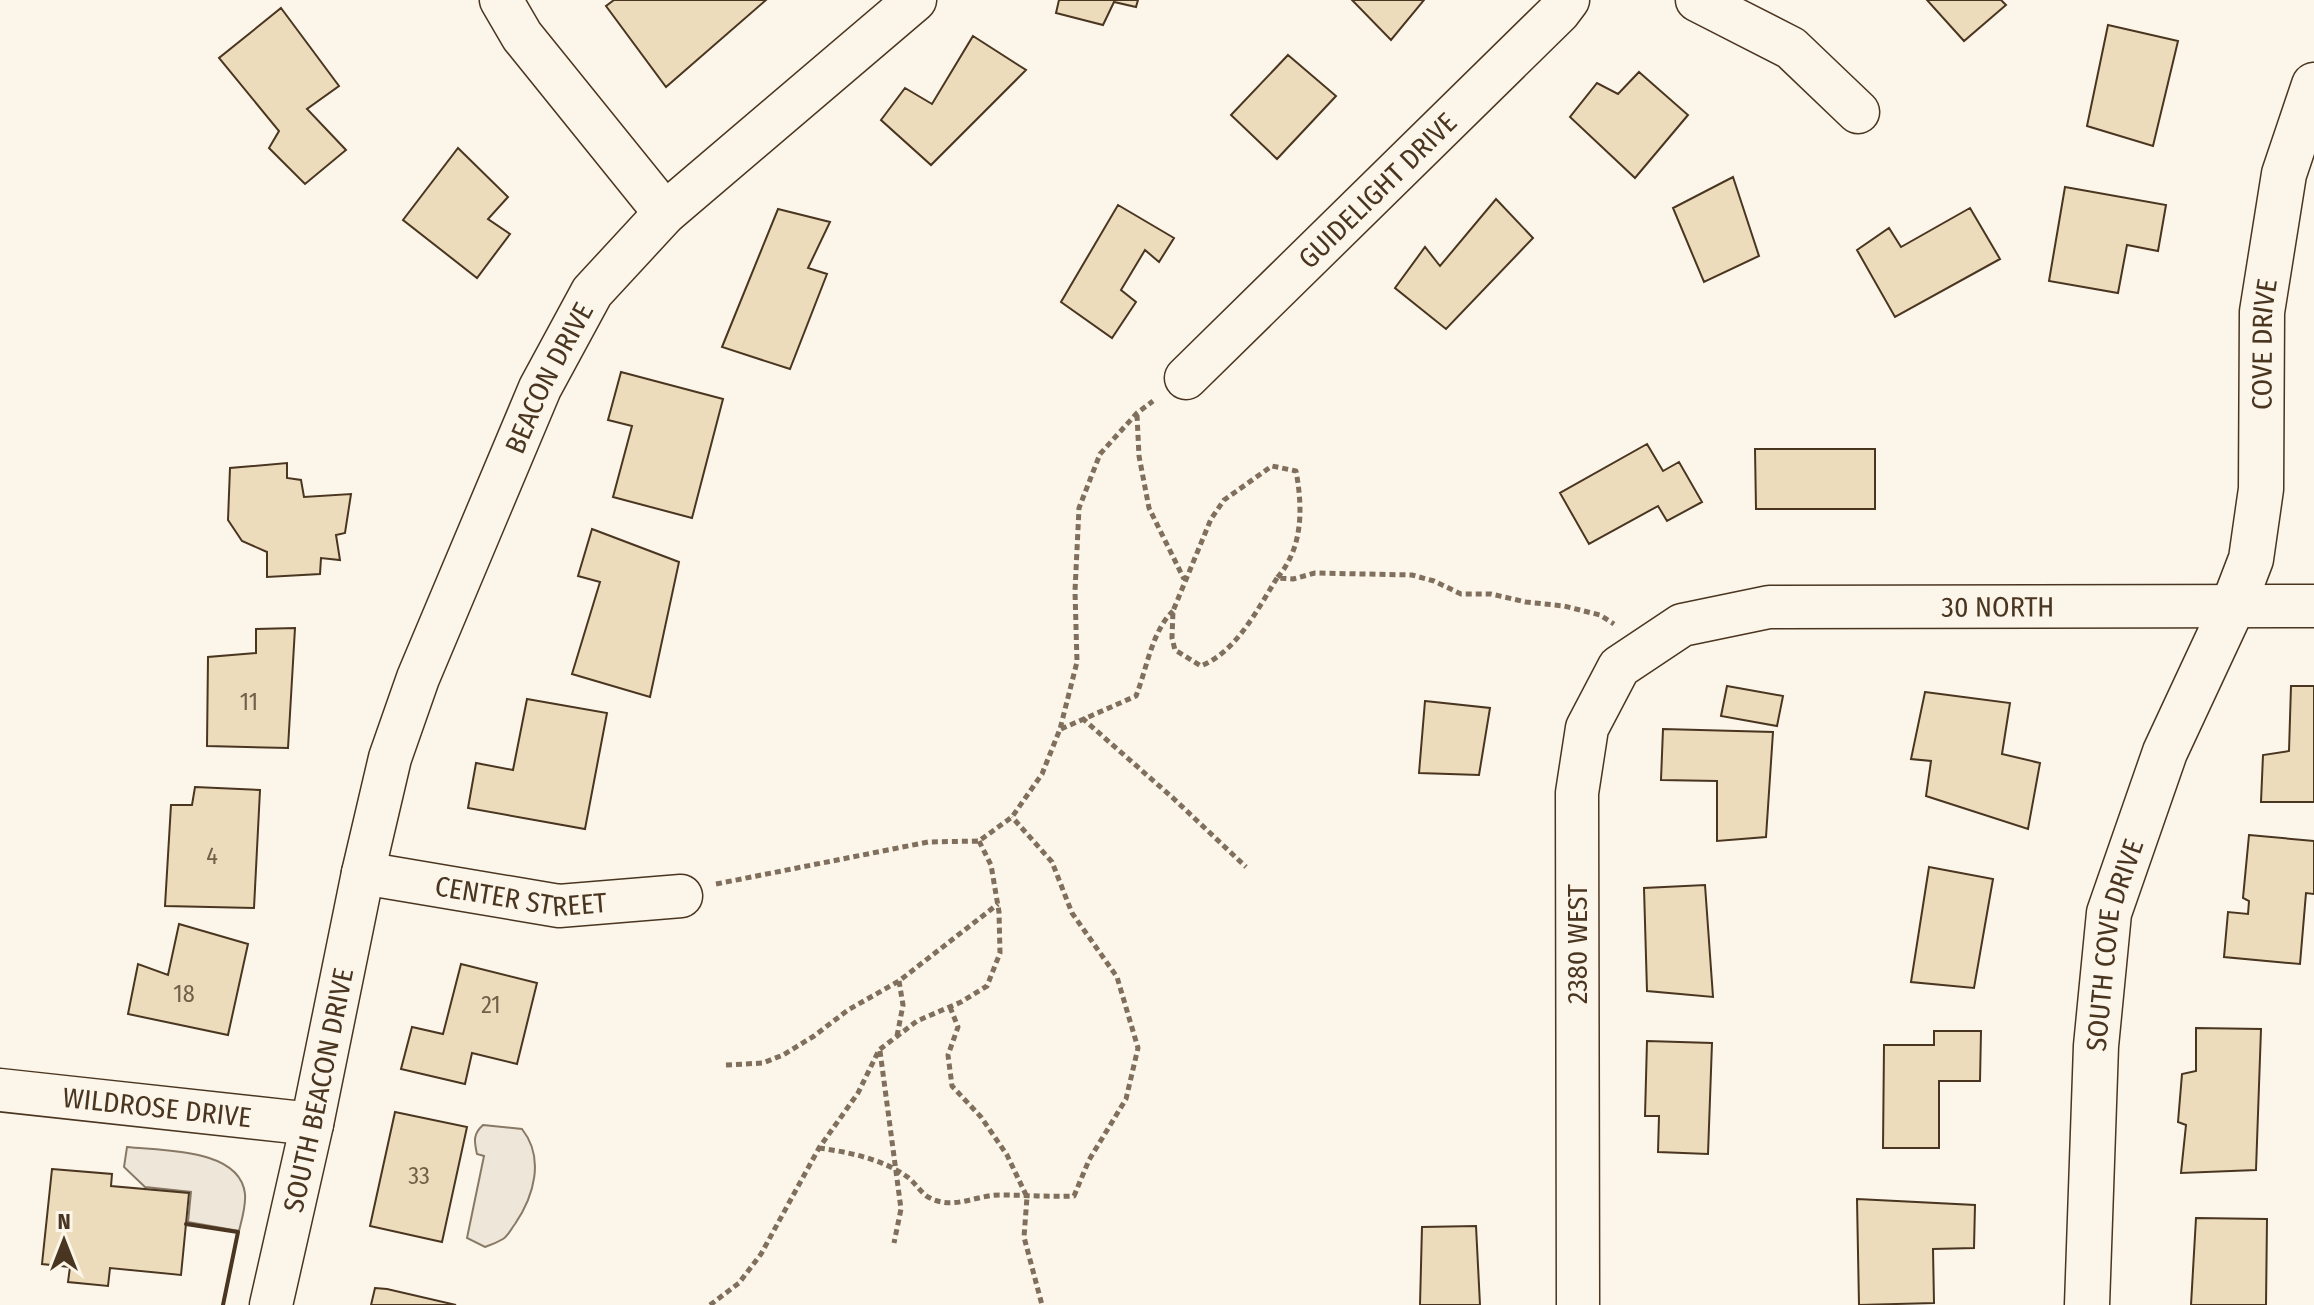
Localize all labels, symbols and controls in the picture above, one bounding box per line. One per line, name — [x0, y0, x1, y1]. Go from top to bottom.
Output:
street label: GUIDELIGHT DRIVE — [1292, 106, 1463, 275]
street label: COVE DRIVE — [2245, 276, 2284, 410]
street label: BEACON DRIVE — [498, 297, 600, 458]
street label: 30 NORTH — [1941, 590, 2054, 623]
house number: 11 — [240, 688, 258, 716]
street label: SOUTH COVE DRIVE — [2079, 835, 2150, 1053]
house number: 4 — [206, 842, 218, 870]
street label: CENTER STREET — [433, 869, 608, 923]
street label: 2380 WEST — [1561, 884, 1594, 1004]
street label: SOUTH BEACON DRIVE — [276, 965, 360, 1215]
house number: 18 — [173, 980, 195, 1008]
house number: 21 — [481, 991, 501, 1019]
street label: WILDROSE DRIVE — [61, 1080, 253, 1134]
house number: 33 — [408, 1162, 430, 1190]
north arrow — [24, 1201, 104, 1281]
text: N — [57, 1208, 71, 1235]

